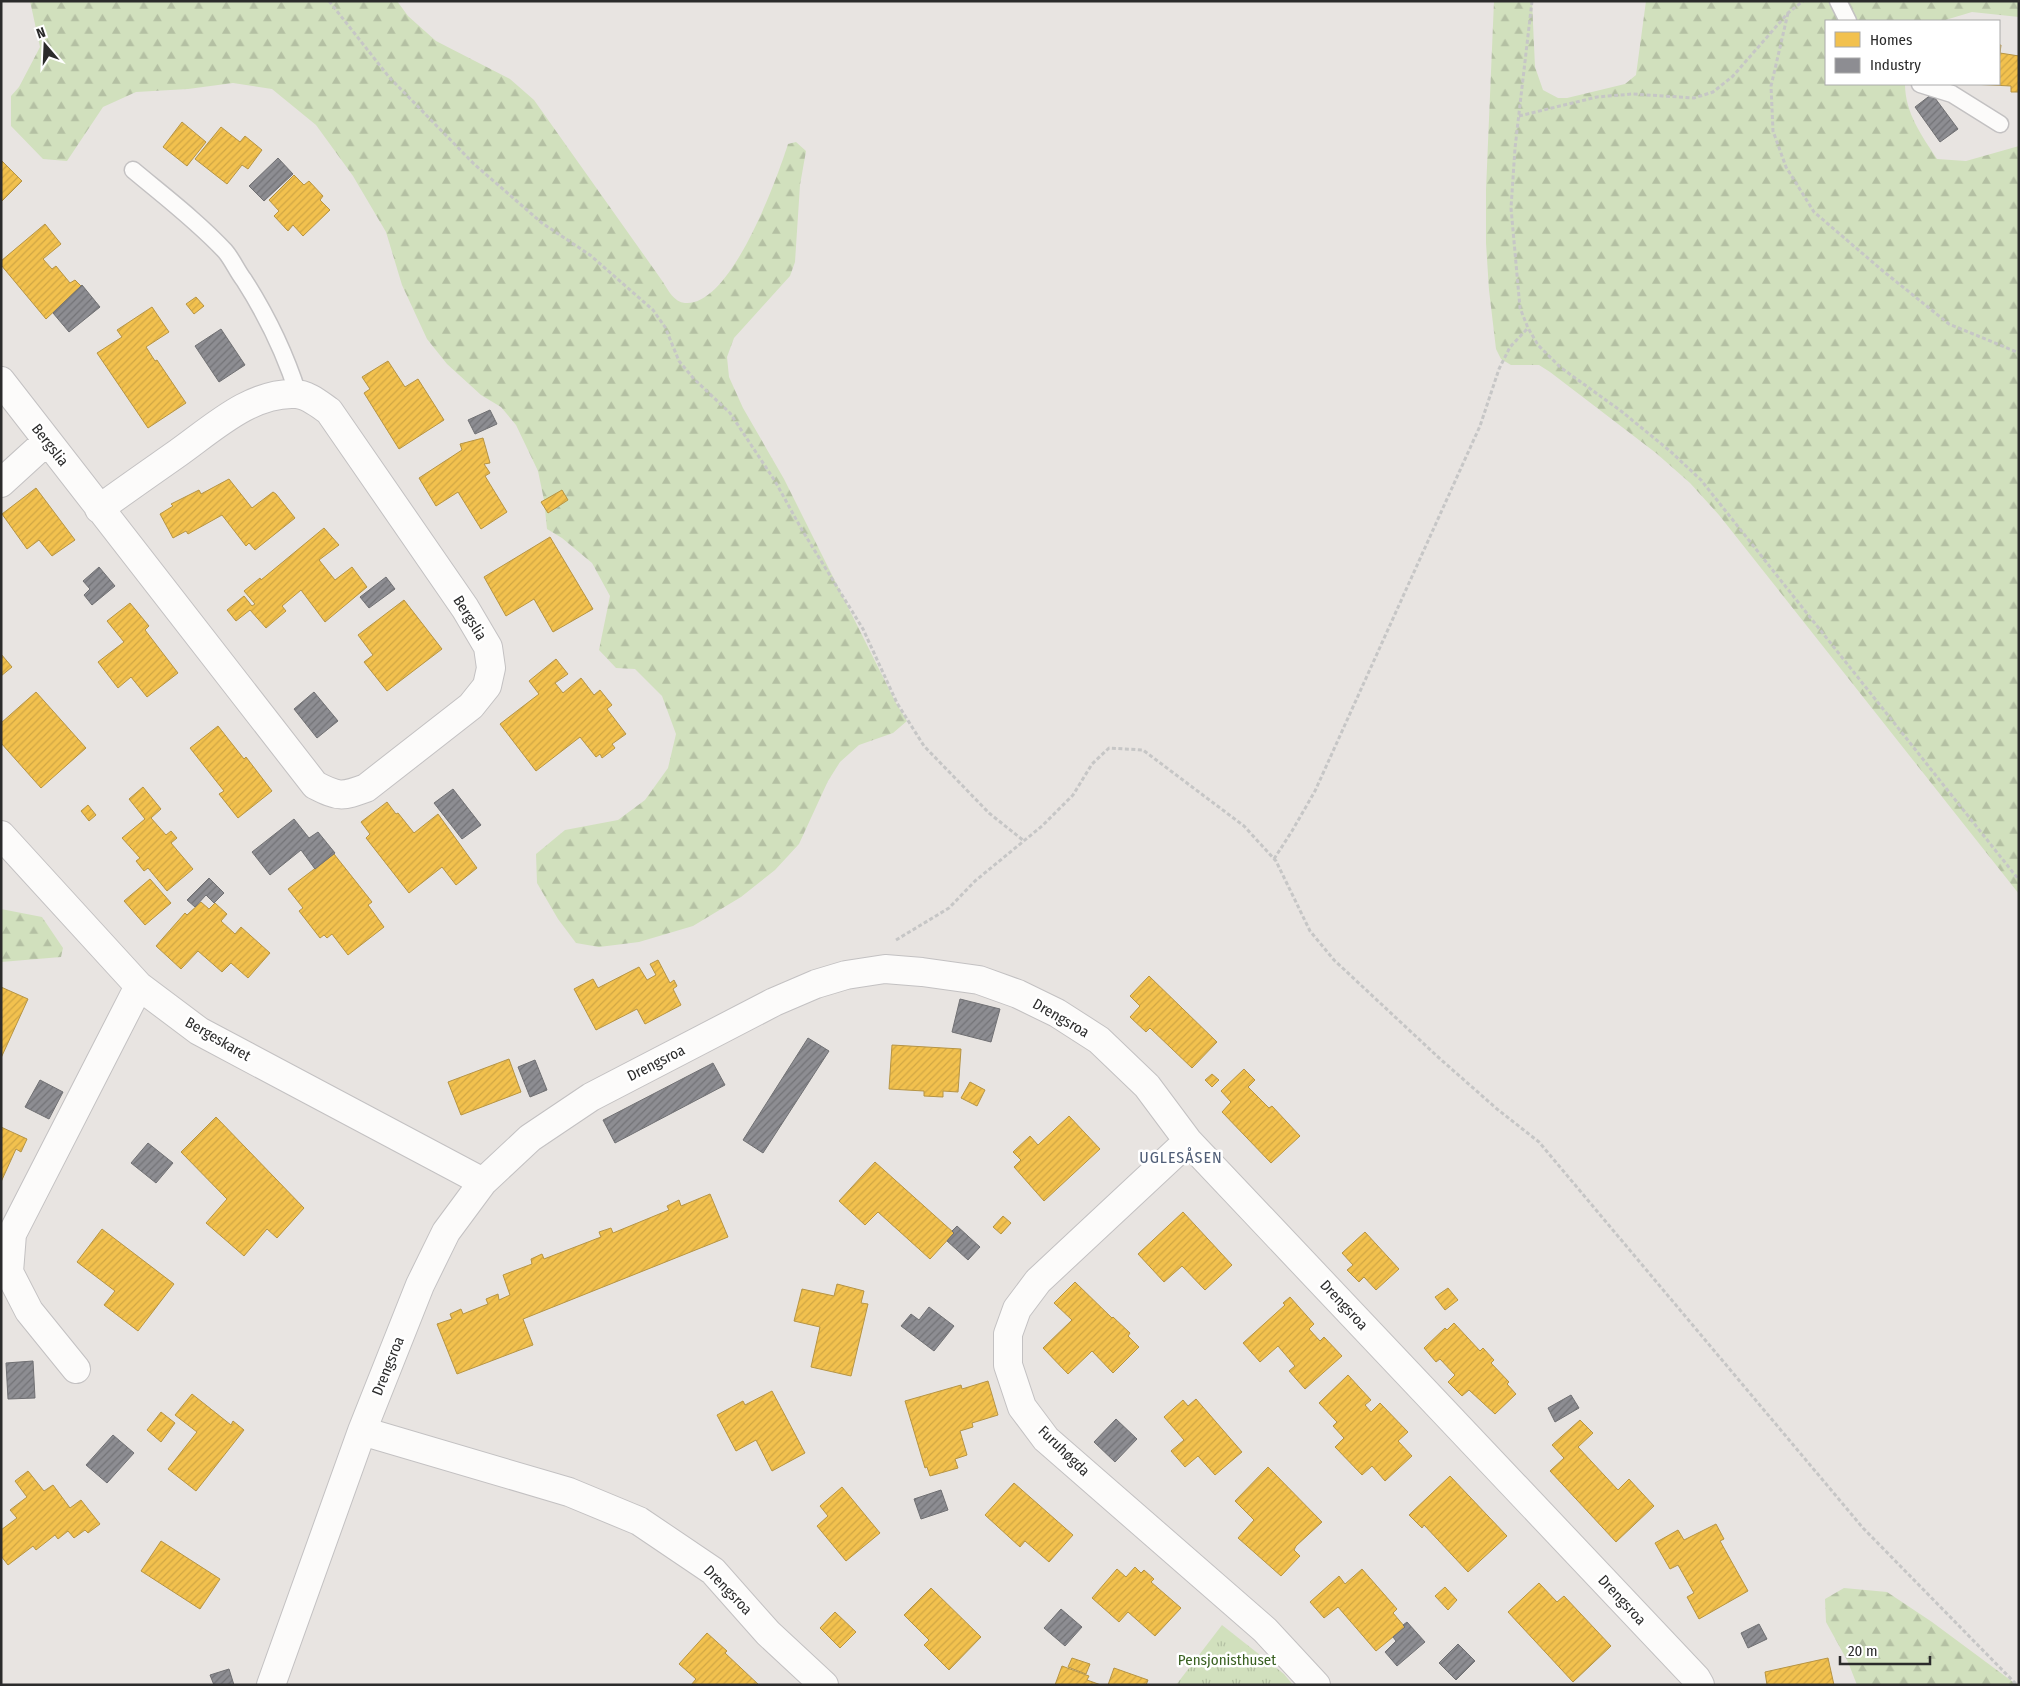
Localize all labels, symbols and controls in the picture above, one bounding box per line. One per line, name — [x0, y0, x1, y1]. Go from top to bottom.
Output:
north arrow — [20, 20, 70, 70]
legend — [1825, 20, 2000, 85]
text: N — [34, 24, 48, 43]
text: Homes — [1870, 31, 1912, 49]
text: Industry — [1870, 56, 1921, 74]
street label: Bergslia — [28, 420, 72, 470]
street label: Bergslia — [449, 592, 491, 644]
street label: Drengsroa — [1030, 995, 1092, 1041]
street label: Bergeskaret — [182, 1013, 254, 1065]
street label: Drengsroa — [624, 1041, 688, 1085]
district label: UGLESÅSEN — [1139, 1147, 1223, 1167]
street label: Drengsroa — [1316, 1276, 1372, 1334]
street label: Drengsroa — [368, 1334, 408, 1398]
street label: Furuhøgda — [1034, 1422, 1094, 1480]
street label: Drengsroa — [700, 1561, 756, 1619]
street label: Drengsroa — [1594, 1571, 1650, 1629]
scale bar — [1840, 1634, 1930, 1666]
text: 20 m — [1848, 1642, 1878, 1660]
park label: Pensjonisthuset — [1178, 1651, 1276, 1669]

